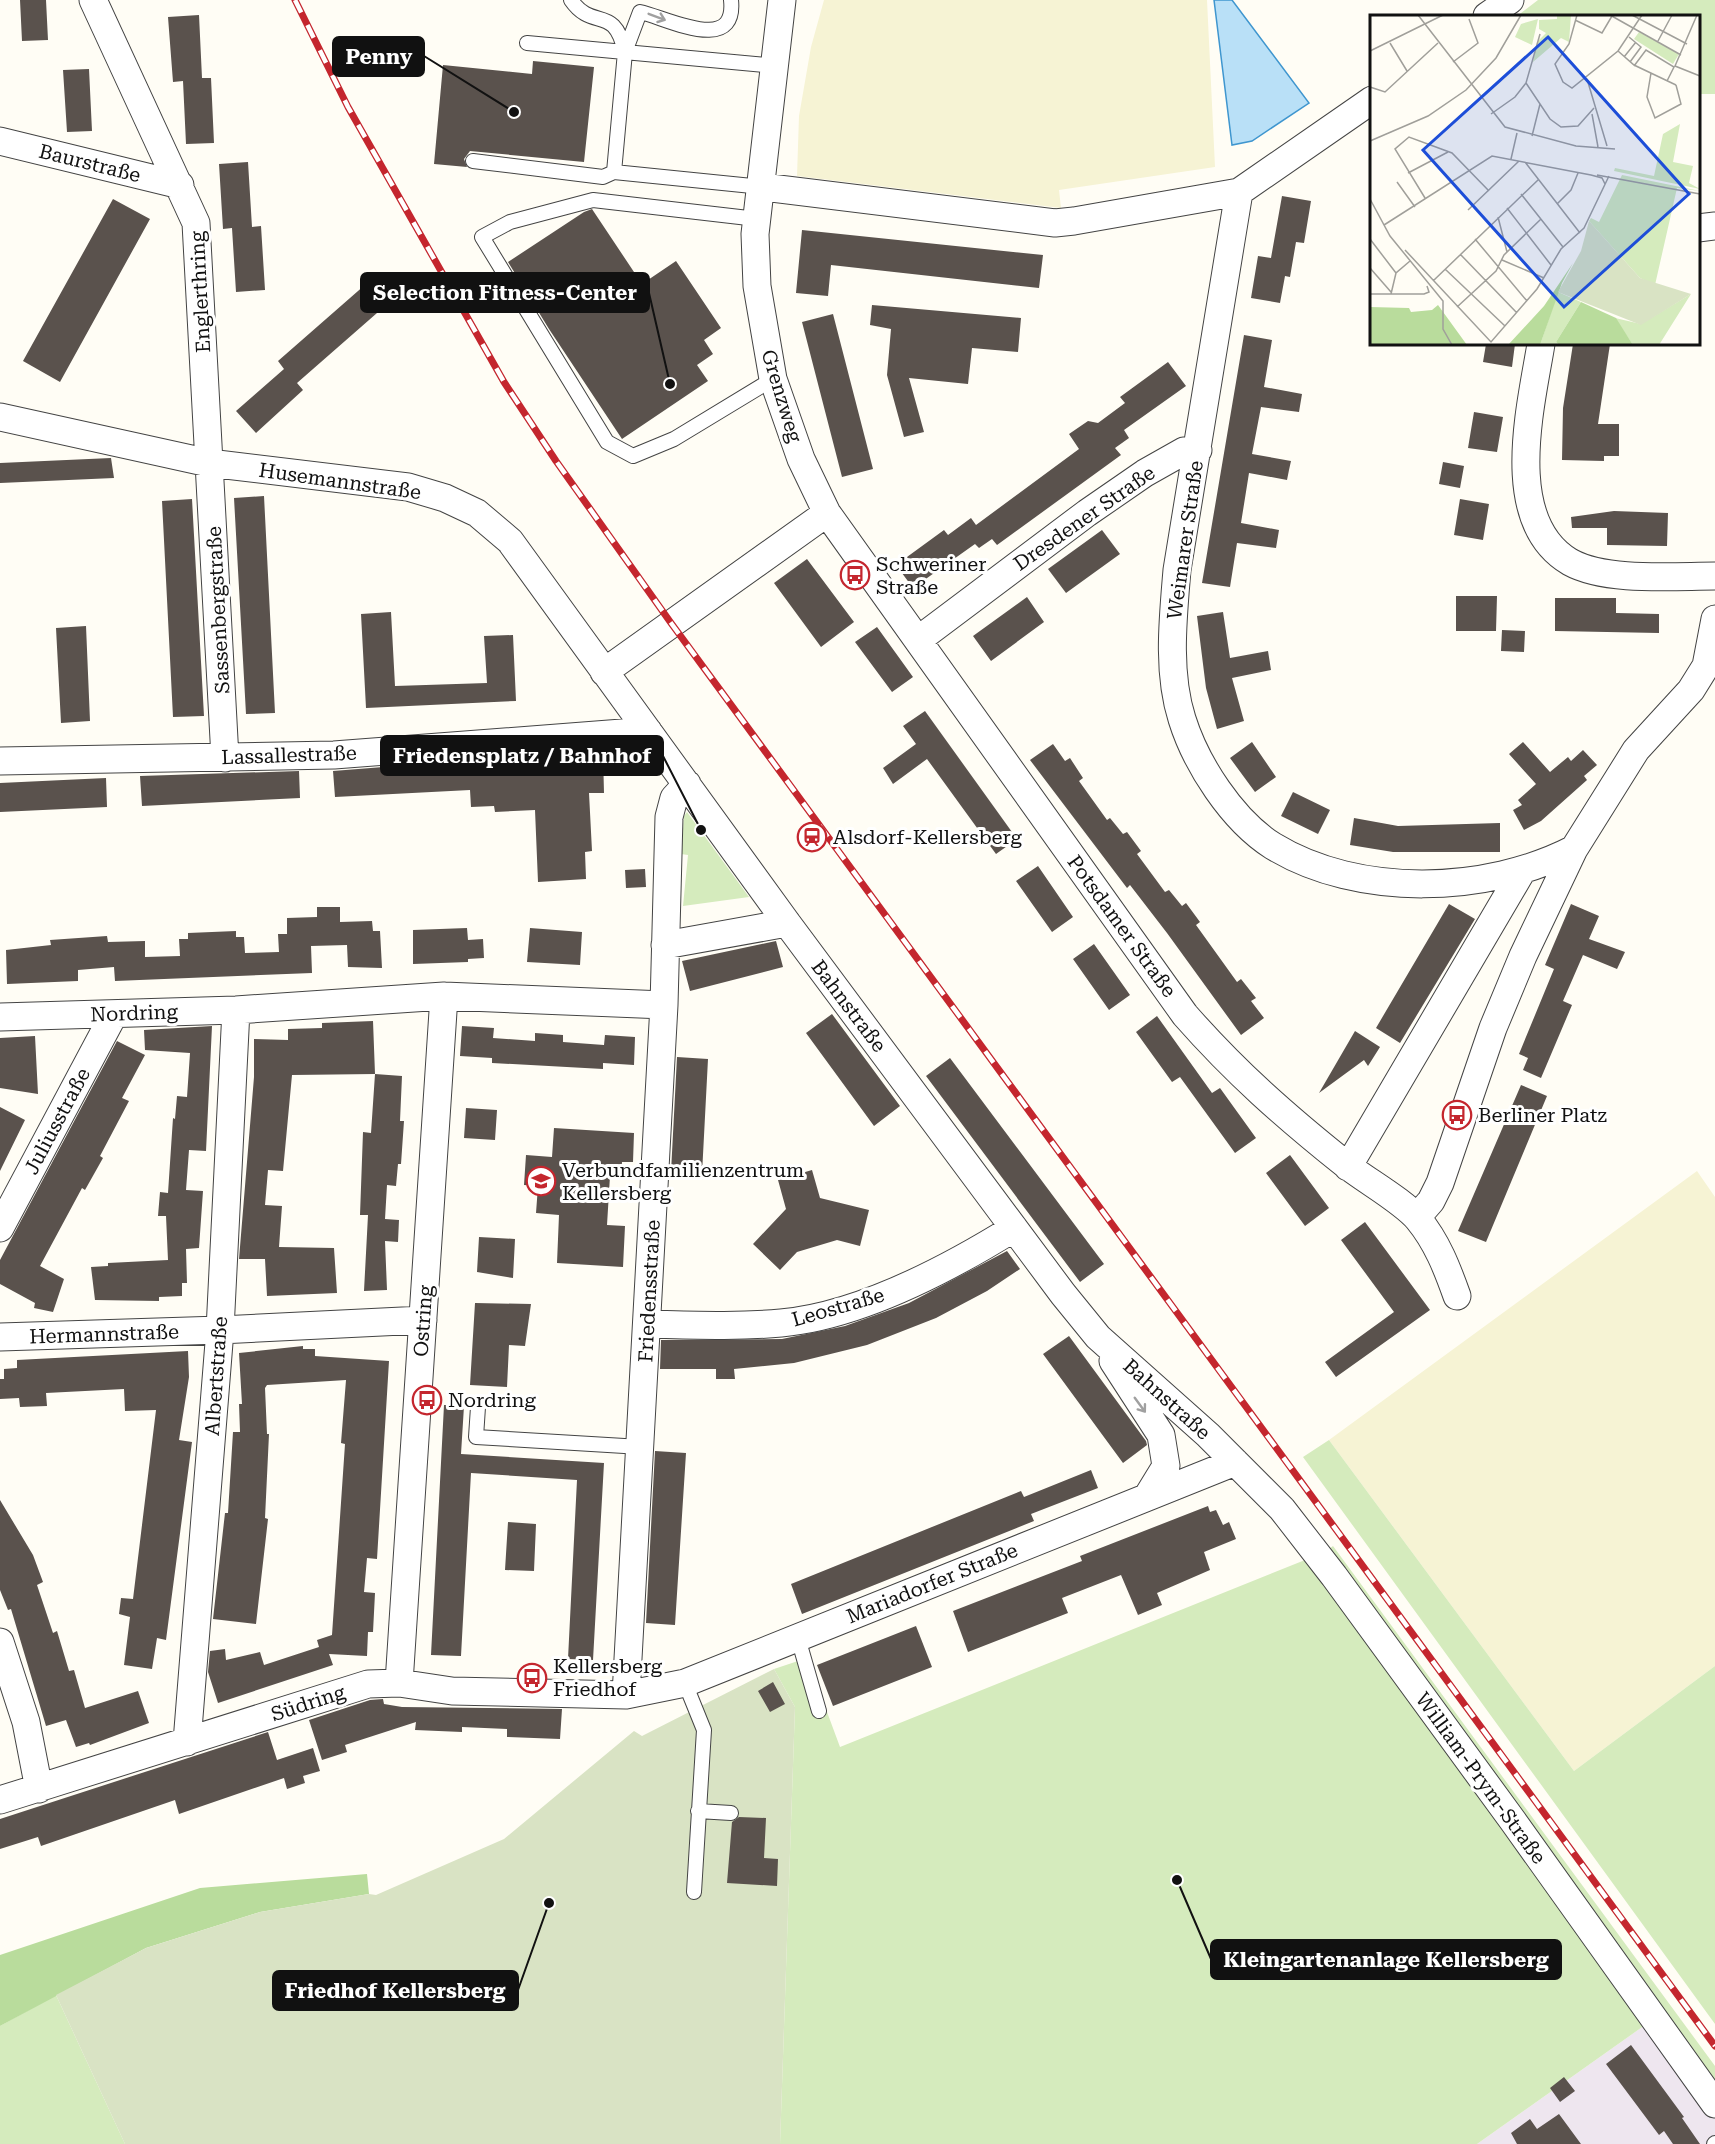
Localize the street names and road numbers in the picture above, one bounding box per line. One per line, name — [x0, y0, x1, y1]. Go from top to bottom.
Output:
street label: Baurstraße — [37, 139, 143, 187]
street label: Englerthring — [185, 230, 215, 354]
street label: Grenzweg — [757, 347, 808, 446]
street label: Husemannstraße — [257, 458, 423, 504]
street label: Weimarer Straße — [1162, 459, 1208, 621]
street label: Dresdener Straße — [1009, 460, 1159, 576]
street label: Sassenbergstraße — [202, 525, 234, 695]
street label: Lassallestraße — [221, 741, 357, 769]
street label: Potsdamer Straße — [1062, 850, 1182, 1002]
street label: Bahnstraße — [807, 955, 891, 1057]
street label: Nordring — [90, 999, 179, 1027]
street label: Juliusstraße — [19, 1064, 95, 1178]
street label: Friedensstraße — [633, 1219, 665, 1363]
street label: Leostraße — [789, 1282, 887, 1332]
street label: Ostring — [409, 1284, 438, 1358]
street label: Albertstraße — [200, 1315, 232, 1436]
street label: Hermannstraße — [29, 1319, 179, 1349]
street label: Bahnstraße — [1118, 1354, 1216, 1444]
street label: Mariadorfer Straße — [843, 1538, 1021, 1628]
street label: Südring — [268, 1680, 349, 1726]
street label: William-Prym-Straße — [1411, 1688, 1551, 1868]

